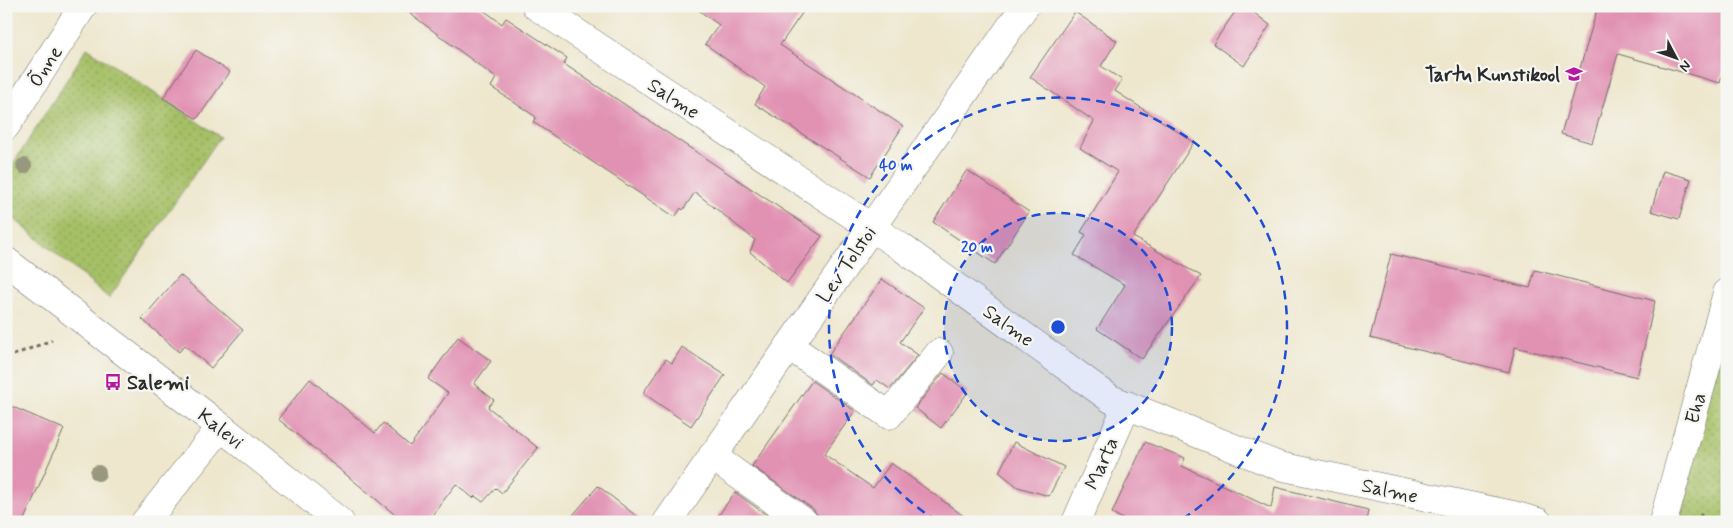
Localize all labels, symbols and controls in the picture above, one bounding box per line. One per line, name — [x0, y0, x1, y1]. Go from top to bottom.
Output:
north arrow — [1650, 32, 1700, 82]
street label: Õnne — [23, 41, 70, 93]
text: N — [1675, 56, 1695, 75]
place label: Tartu Kunstikool — [1425, 62, 1560, 89]
school or university icon: Tartu Kunstikool — [1564, 64, 1584, 84]
street label: Salme — [642, 72, 704, 126]
text: 40 m — [879, 156, 913, 176]
street label: Lev Tolstoi — [811, 221, 884, 309]
text: 20 m — [961, 238, 993, 258]
street label: Salme — [977, 299, 1039, 354]
centre of rings — [1049, 318, 1067, 336]
place label: Salemi — [127, 370, 190, 397]
bus stop icon: Salemi — [103, 372, 123, 392]
street label: Eha — [1679, 390, 1714, 427]
street label: Kalevi — [191, 403, 249, 456]
street label: Marta — [1079, 433, 1126, 494]
street label: Salme — [1359, 472, 1420, 511]

